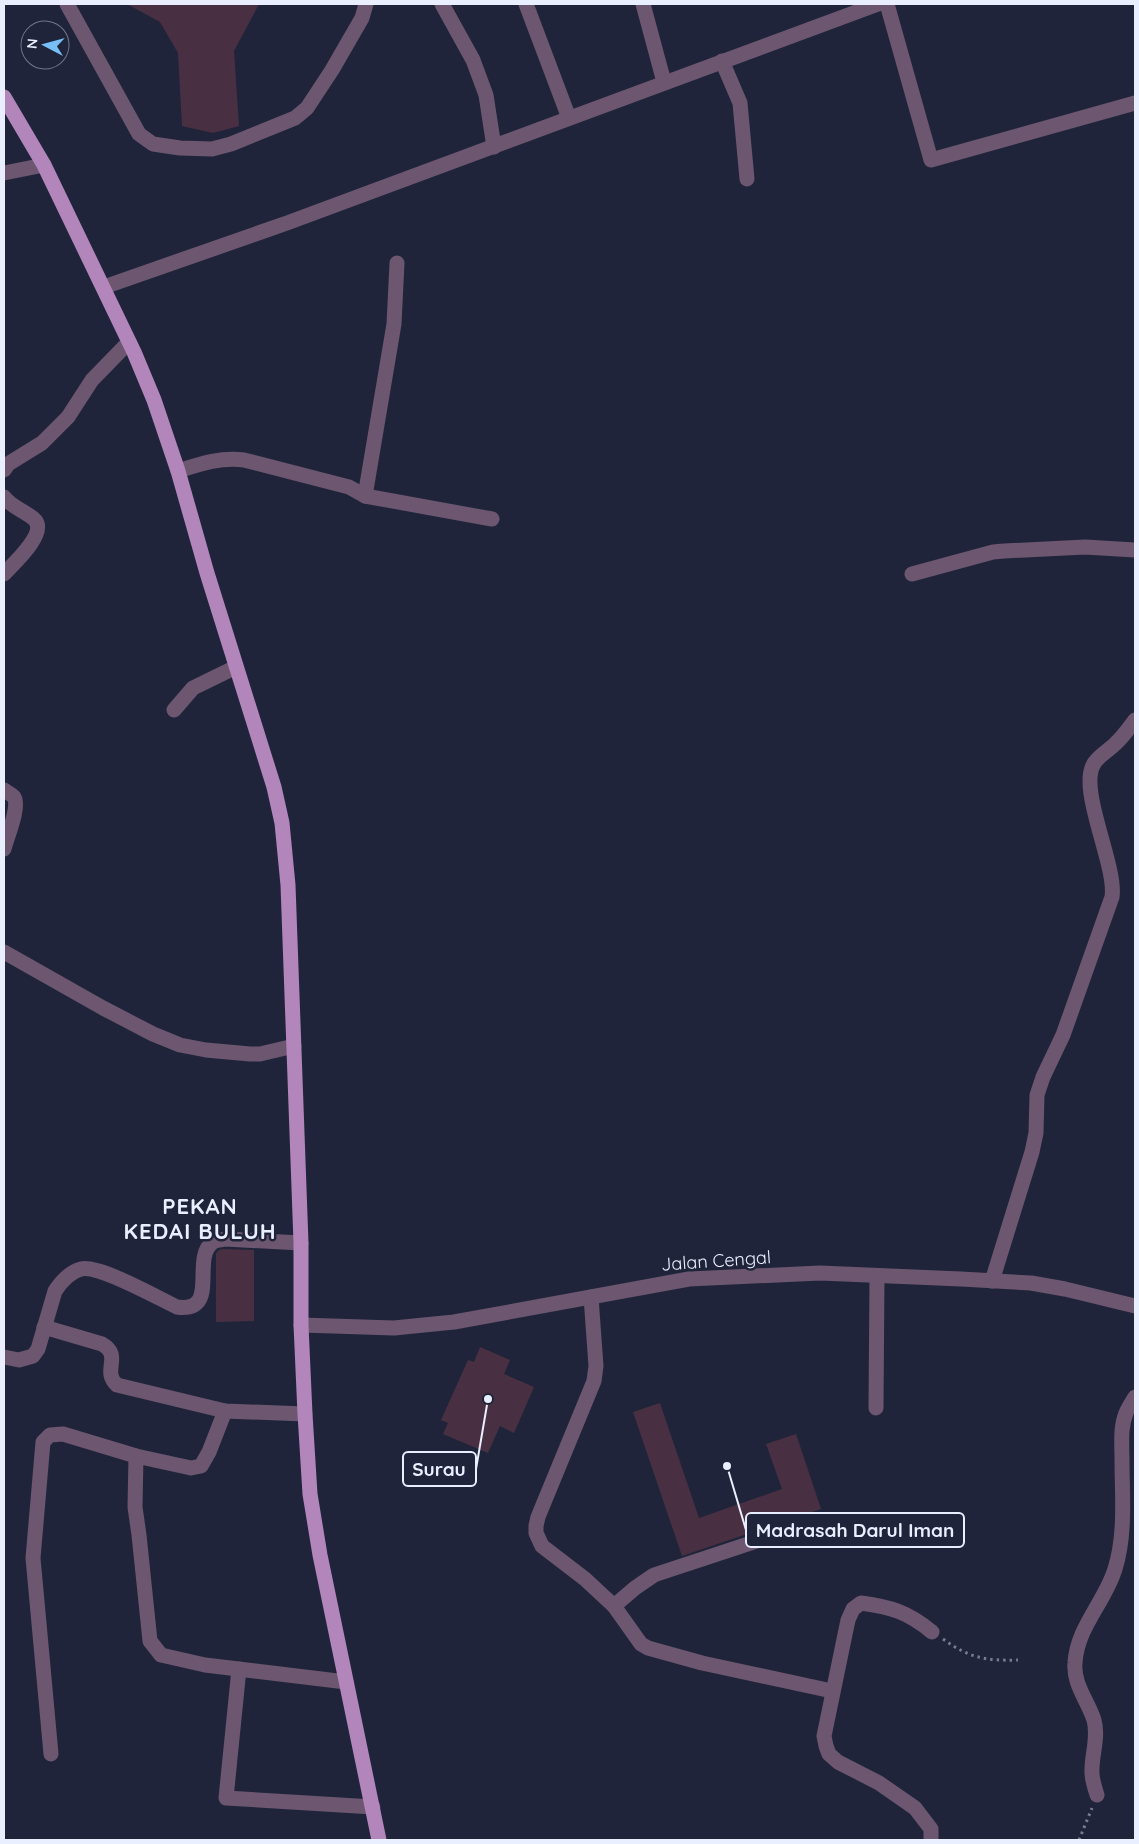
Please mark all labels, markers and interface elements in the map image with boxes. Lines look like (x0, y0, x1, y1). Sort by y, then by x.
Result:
north arrow (20, 20, 70, 70)
text: N (23, 38, 42, 50)
district label: PEKAN KEDAI BULUH (123, 1192, 277, 1245)
street label: Jalan Cengal (660, 1245, 772, 1276)
callout: Surau (403, 1452, 476, 1486)
text: Surau (412, 1457, 466, 1481)
callout: Madrasah Darul Iman (746, 1513, 964, 1547)
text: Madrasah Darul Iman (756, 1518, 954, 1542)

